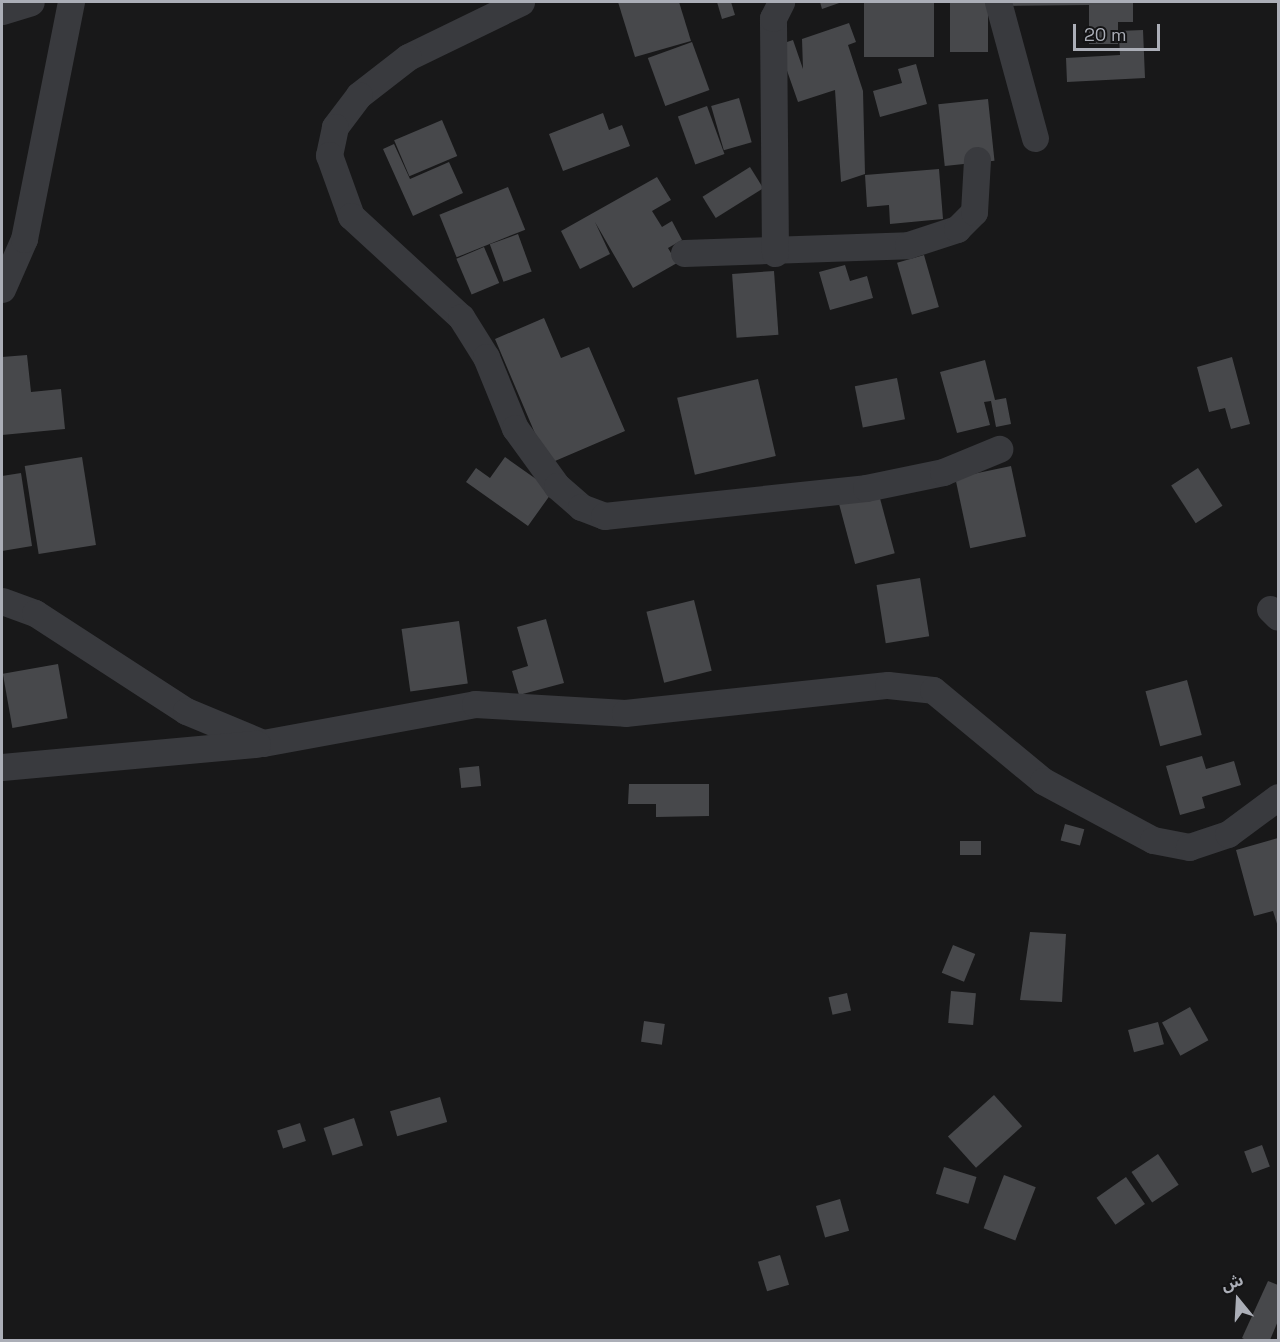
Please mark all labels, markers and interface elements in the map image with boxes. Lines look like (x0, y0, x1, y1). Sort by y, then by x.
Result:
scale bar (1076, 12, 1163, 50)
text: 20 m (1084, 23, 1127, 46)
text: ش (1219, 1269, 1246, 1296)
north arrow (1208, 1270, 1268, 1330)

